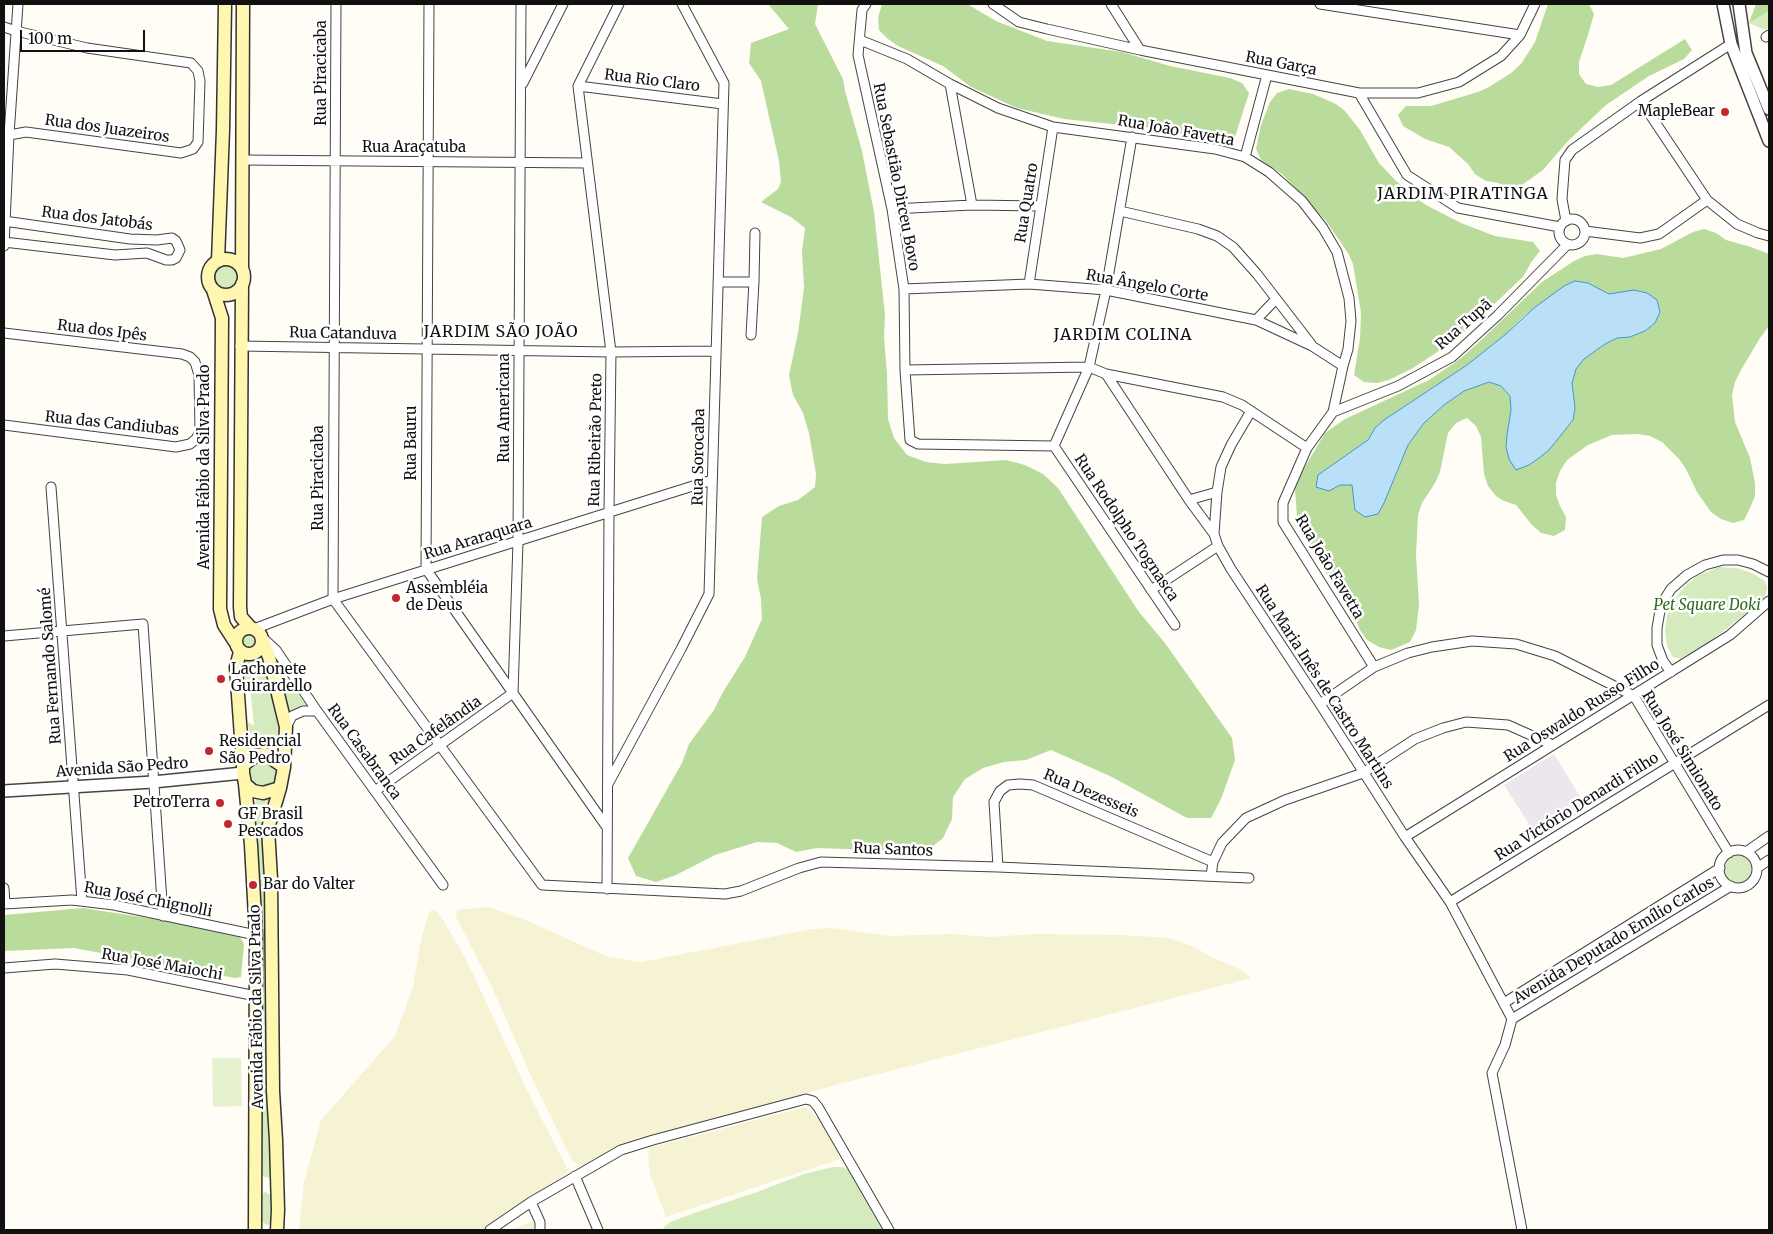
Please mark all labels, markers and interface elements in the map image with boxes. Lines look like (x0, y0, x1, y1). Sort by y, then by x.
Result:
scale bar (22, 20, 148, 52)
street label: Rua Piracicaba (313, 20, 331, 126)
text: 100 m (28, 29, 72, 48)
street label: Rua Garça (1244, 48, 1318, 80)
street label: Rua Rio Claro (603, 66, 701, 96)
street label: Rua Sebastião Dirceu Bovo (869, 82, 923, 272)
place label: MapleBear (1638, 103, 1715, 121)
marker: MapleBear (1719, 106, 1731, 118)
street label: Rua dos Juazeiros (43, 111, 171, 147)
street label: Rua João Favetta (1116, 112, 1236, 150)
street label: Rua Araçatuba (362, 139, 466, 157)
street label: Rua Quatro (1012, 162, 1042, 244)
district label: JARDIM PIRATINGA (1375, 184, 1551, 204)
street label: Rua dos Jatobás (40, 203, 154, 235)
street label: Rua Ângelo Corte (1085, 266, 1209, 306)
street label: Rua Tupã (1432, 296, 1496, 354)
street label: Rua dos Ipês (56, 317, 148, 345)
district label: JARDIM SÃO JOÃO (422, 322, 580, 342)
street label: Rua Catanduva (289, 324, 397, 344)
district label: JARDIM COLINA (1052, 325, 1194, 345)
street label: Rua Americana (496, 353, 514, 463)
street label: Avenida Fábio da Silva Prado (196, 365, 214, 569)
street label: Rua Ribeirão Preto (586, 373, 606, 507)
street label: Rua Bauru (403, 405, 421, 481)
street label: Rua das Candiubas (44, 408, 180, 440)
street label: Rua Sorocaba (689, 408, 709, 506)
street label: Rua Piracicaba (310, 425, 328, 531)
street label: Rua Rodolpho Tognasca (1070, 451, 1182, 605)
street label: Rua João Favetta (1291, 512, 1367, 622)
street label: Rua Araraquara (422, 514, 534, 564)
place label: Assembléia de Deus (406, 580, 488, 615)
street label: Rua Maria Inês de Castro Martins (1251, 582, 1397, 792)
street label: Rua Fernando Salomé (37, 587, 65, 745)
marker: Assembléia de Deus (390, 592, 402, 604)
park label: Pet Square Doki (1653, 597, 1761, 615)
street label: Rua Oswaldo Russo Filho (1501, 656, 1663, 766)
place label: Lachonete Guirardello (231, 661, 312, 696)
marker: Lachonete Guirardello (215, 673, 227, 685)
street label: Rua José Simionato (1638, 688, 1726, 814)
street label: Rua Cafelândia (387, 693, 485, 769)
street label: Rua Casabranca (323, 701, 405, 803)
place label: Residencial São Pedro (219, 733, 301, 768)
marker: Residencial São Pedro (203, 745, 215, 757)
street label: Rua Victório Denardi Filho (1492, 749, 1662, 865)
street label: Avenida São Pedro (55, 754, 189, 782)
street label: Rua Dezesseis (1041, 766, 1141, 822)
place label: PetroTerra (133, 794, 210, 812)
marker: PetroTerra (214, 797, 226, 809)
place label: GF Brasil Pescados (238, 806, 304, 841)
marker: GF Brasil Pescados (222, 818, 234, 830)
street label: Rua Santos (853, 840, 933, 860)
street label: Avenida Deputado Emílio Carlos (1510, 874, 1718, 1008)
place label: Bar do Valter (263, 876, 355, 894)
street label: Rua José Chignolli (82, 879, 214, 921)
marker: Bar do Valter (247, 879, 259, 891)
street label: Avenida Fábio da Silva Prado (246, 904, 268, 1110)
street label: Rua José Maiochi (100, 945, 224, 985)

